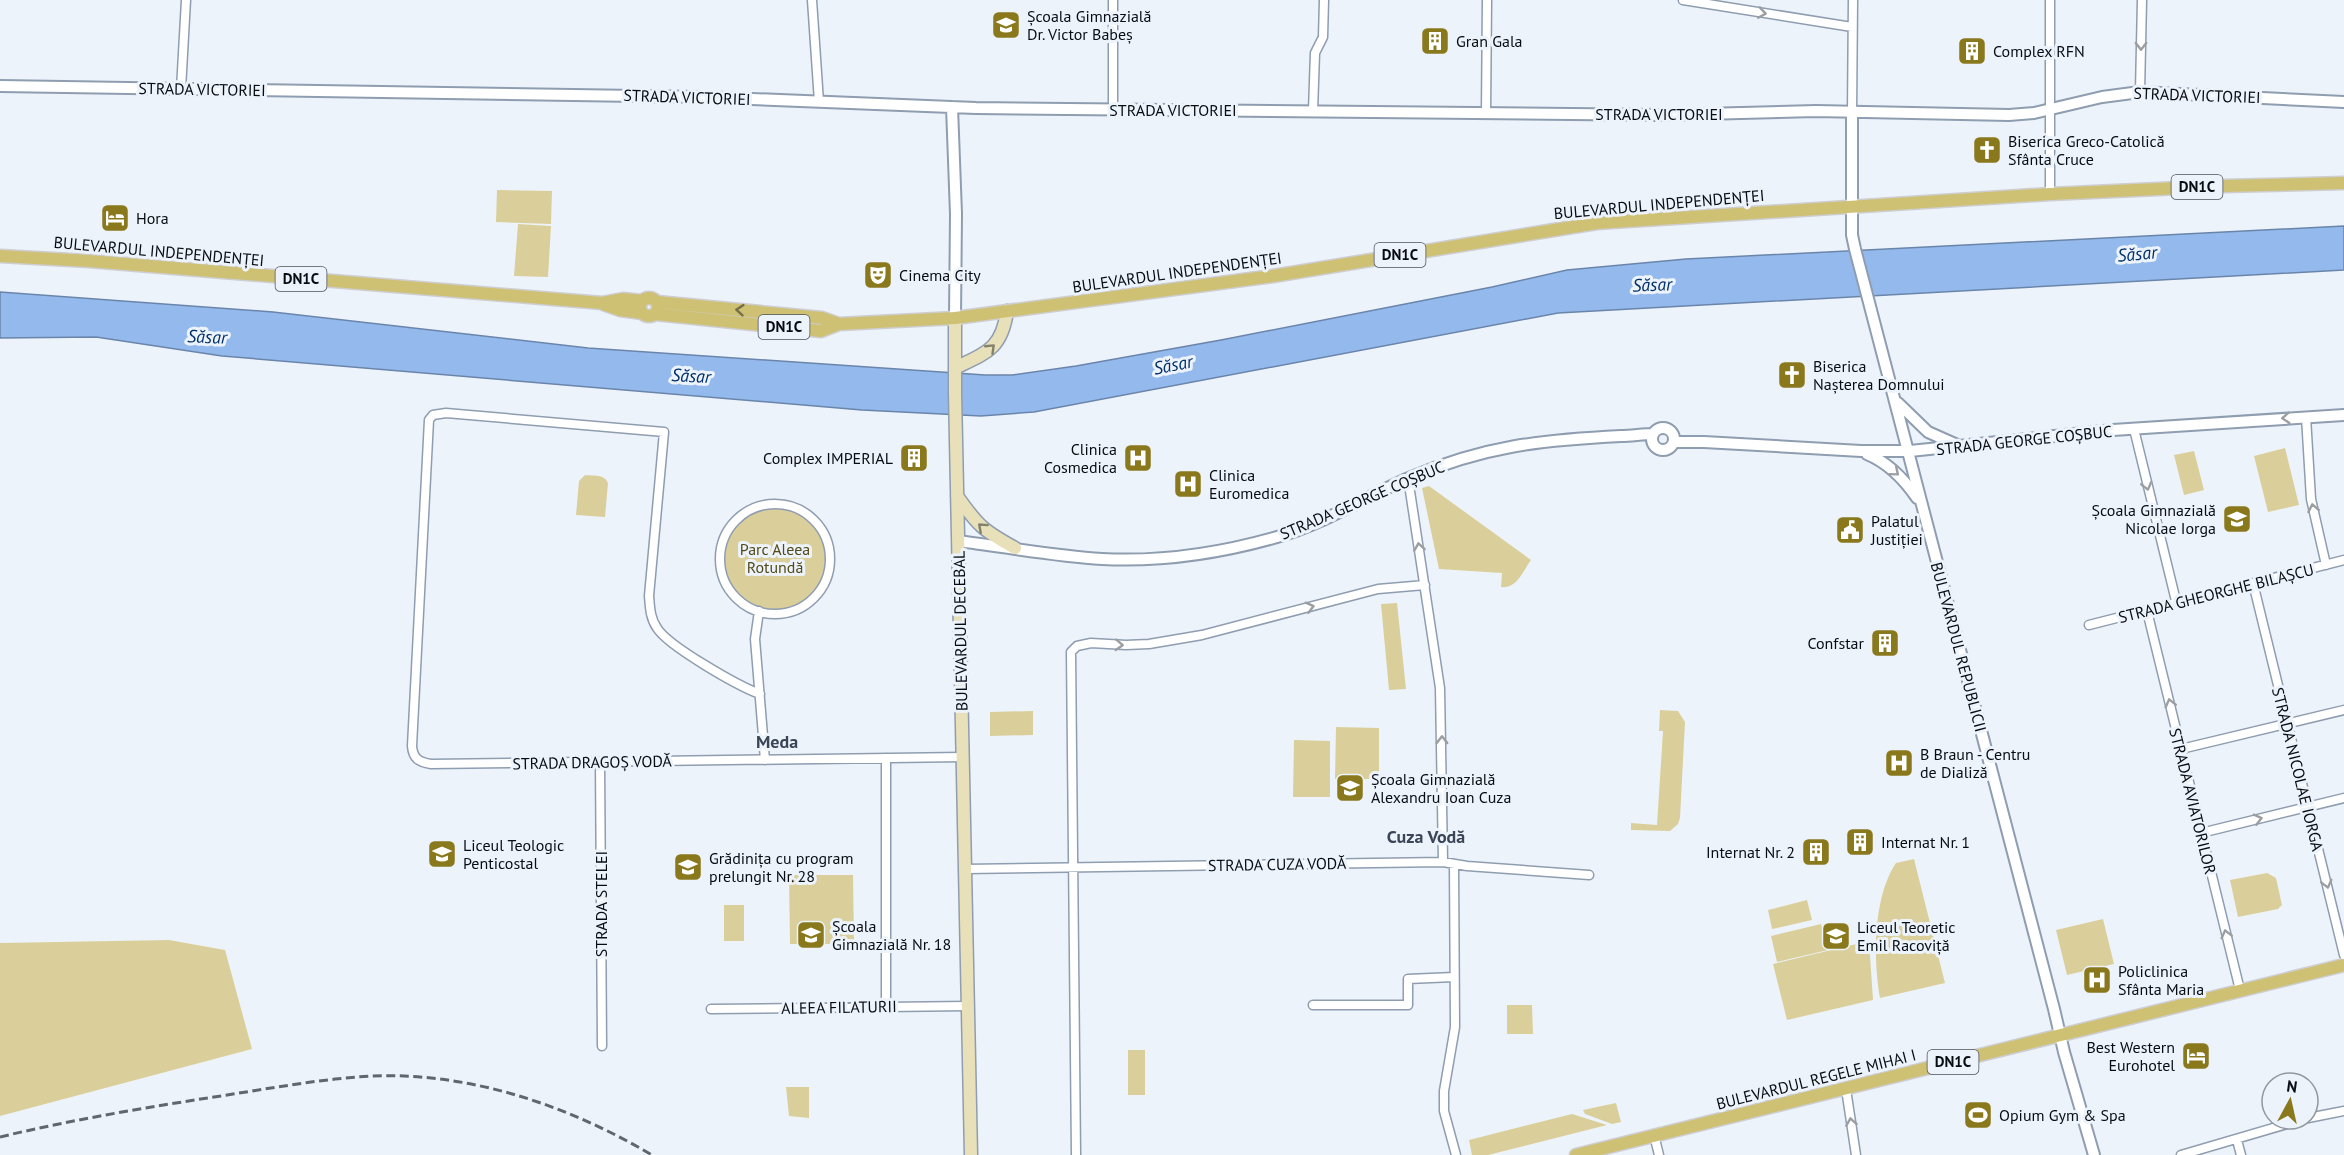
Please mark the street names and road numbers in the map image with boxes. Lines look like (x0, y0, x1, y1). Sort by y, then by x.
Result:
street label: STRADA VICTORIEI (138, 78, 266, 100)
street label: STRADA VICTORIEI (2133, 83, 2261, 107)
street label: STRADA VICTORIEI (623, 85, 751, 109)
street label: STRADA VICTORIEI (1109, 100, 1237, 120)
street label: STRADA VICTORIEI (1595, 104, 1723, 124)
road number: DN1C (2172, 175, 2222, 199)
street label: BULEVARDUL INDEPENDENȚEI (1553, 185, 1765, 223)
street label: BULEVARDUL INDEPENDENȚEI (53, 232, 265, 270)
road number: DN1C (1374, 243, 1426, 267)
street label: BULEVARDUL INDEPENDENȚEI (1071, 247, 1283, 297)
road number: DN1C (276, 267, 326, 291)
road number: DN1C (758, 315, 810, 339)
street label: STRADA GEORGE COȘBUC (1935, 421, 2113, 459)
street label: STRADA GEORGE COȘBUC (1277, 456, 1447, 544)
street label: BULEVARDUL DECEBAL (949, 551, 971, 711)
street label: STRADA GHEORGHE BILAȘCU (2116, 559, 2316, 627)
street label: BULEVARDUL REPUBLICII (1927, 560, 1991, 734)
street label: STRADA NICOLAE IORGA (2268, 685, 2328, 854)
street label: STRADA AVIATORILOR (2165, 726, 2221, 876)
street label: STRADA DRAGOȘ VODĂ (512, 751, 673, 773)
street label: STRADA STELEI (591, 851, 611, 957)
street label: STRADA CUZA VODĂ (1208, 853, 1347, 875)
street label: ALEEA FILATURII (781, 996, 897, 1018)
street label: BULEVARDUL REGELE MIHAI I (1714, 1044, 1918, 1114)
road number: DN1C (1928, 1050, 1978, 1074)

